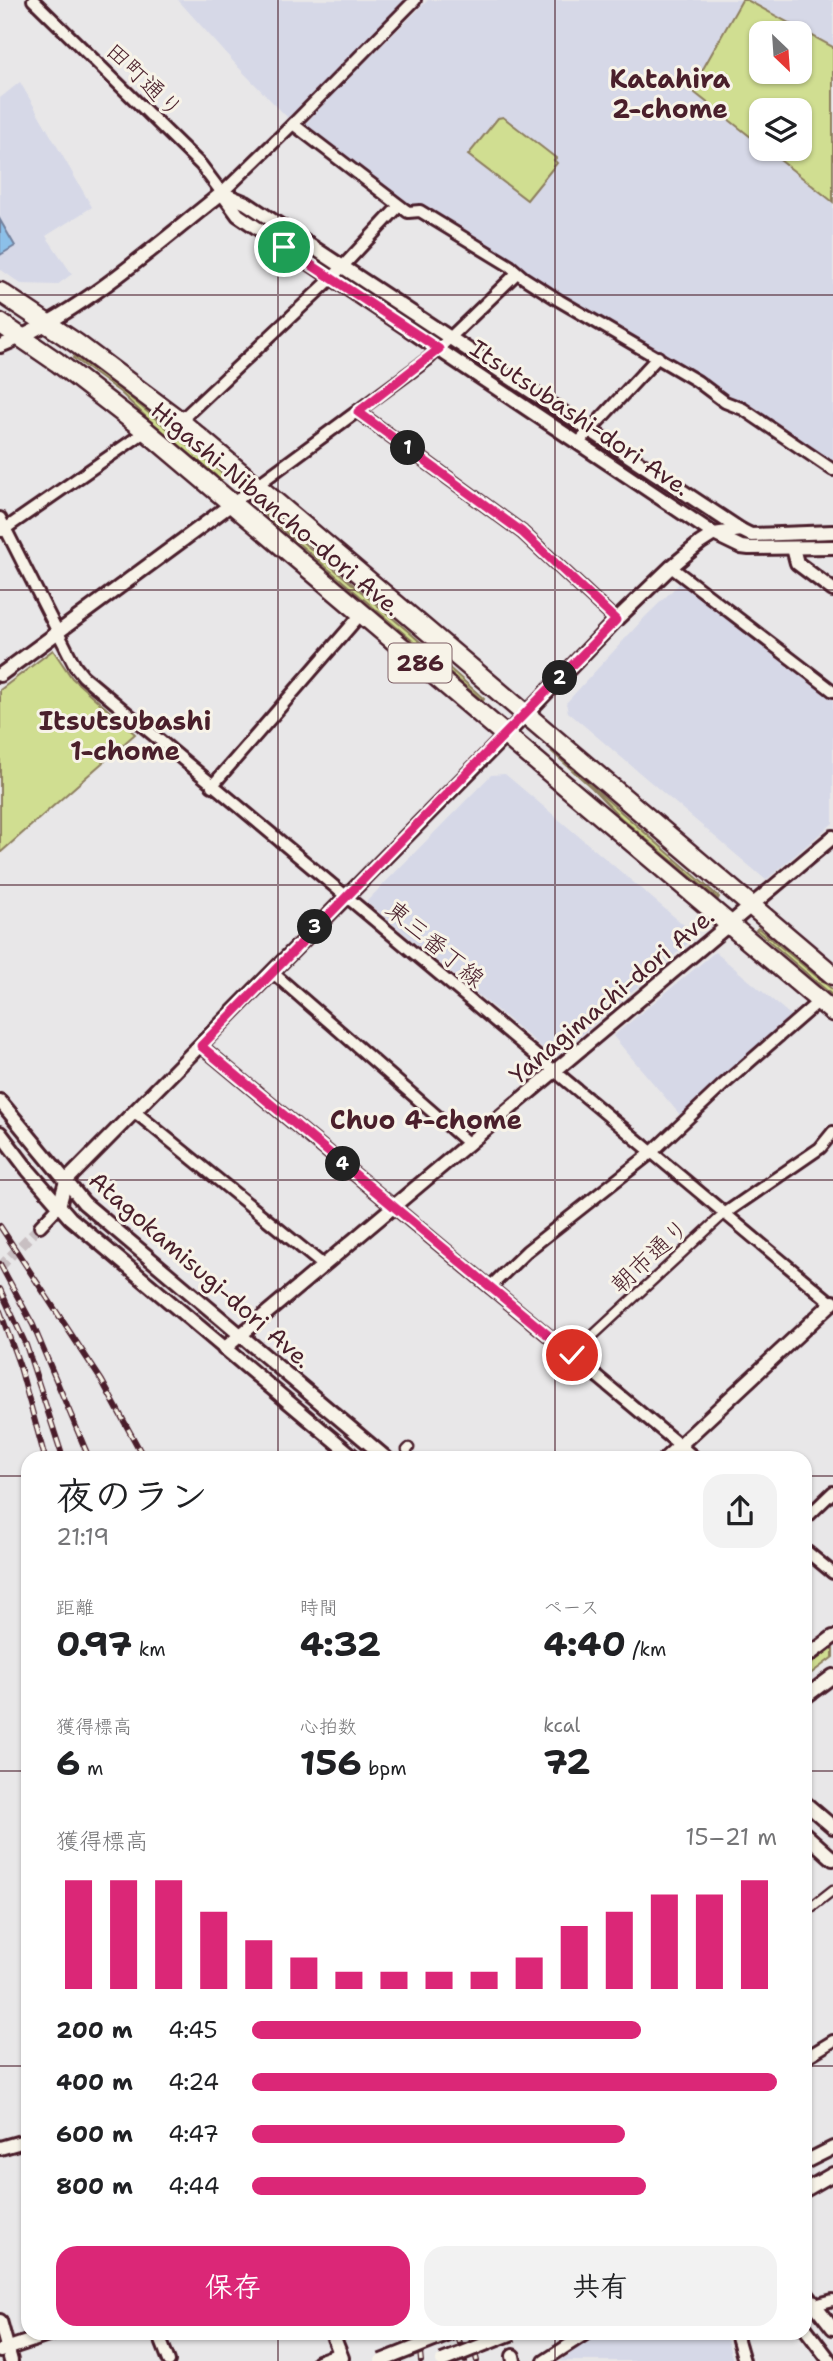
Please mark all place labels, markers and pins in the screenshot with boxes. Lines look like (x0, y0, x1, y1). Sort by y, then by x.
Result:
pin (254, 217, 314, 277)
pin: 1 (390, 430, 426, 466)
pin: 2 (542, 660, 578, 696)
pin: 3 (298, 909, 332, 944)
pin: 4 (326, 1146, 360, 1182)
pin (542, 1325, 602, 1385)

